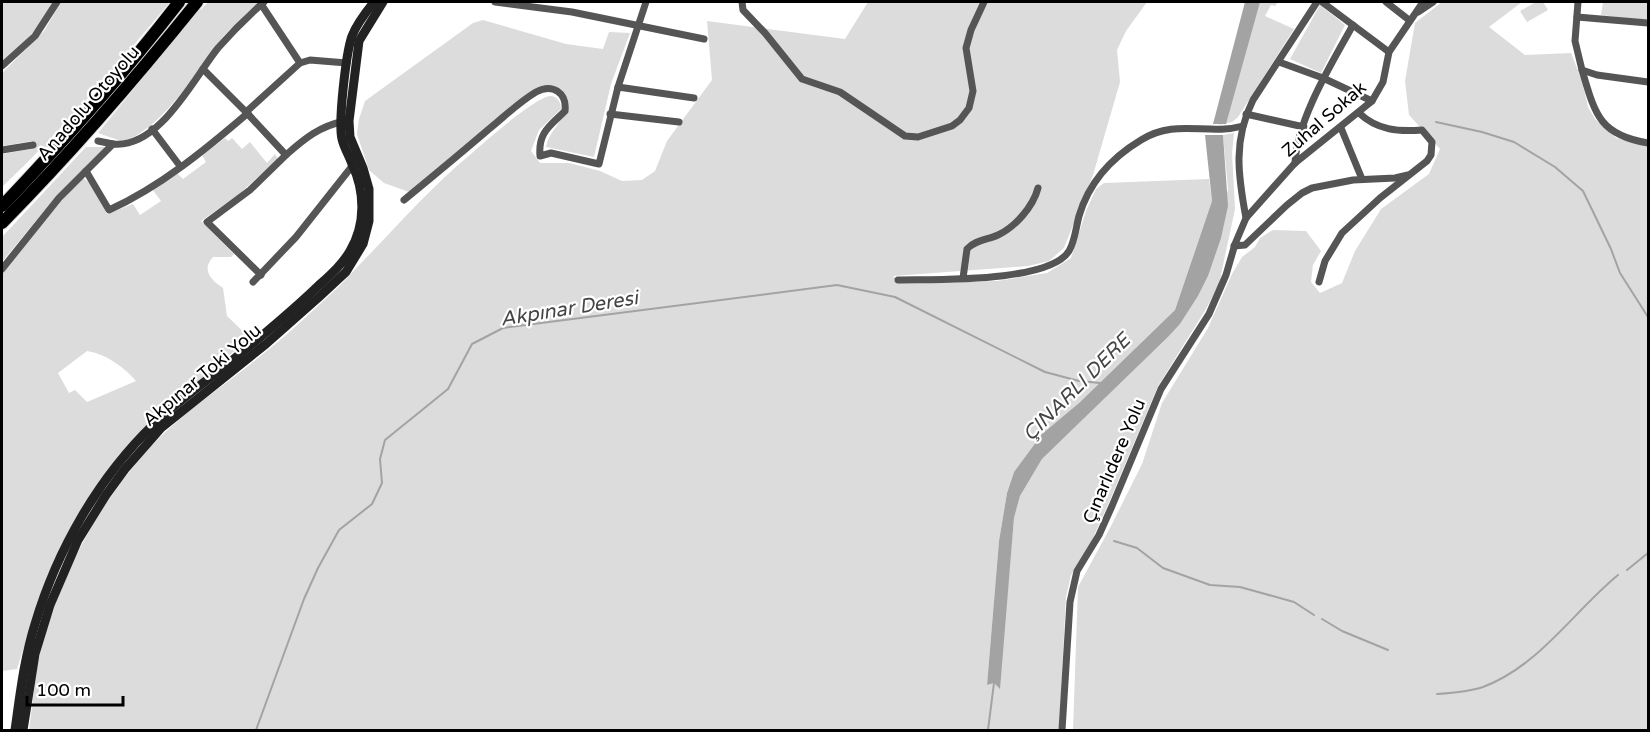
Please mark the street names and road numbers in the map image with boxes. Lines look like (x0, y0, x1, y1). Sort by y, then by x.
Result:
street label: Anadolu Otoyolu (32, 41, 144, 165)
street label: Zuhal Sokak (1277, 76, 1371, 162)
street label: Akpınar Toki Yolu (138, 319, 266, 431)
street label: Çınarlıdere Yolu (1078, 395, 1150, 527)

